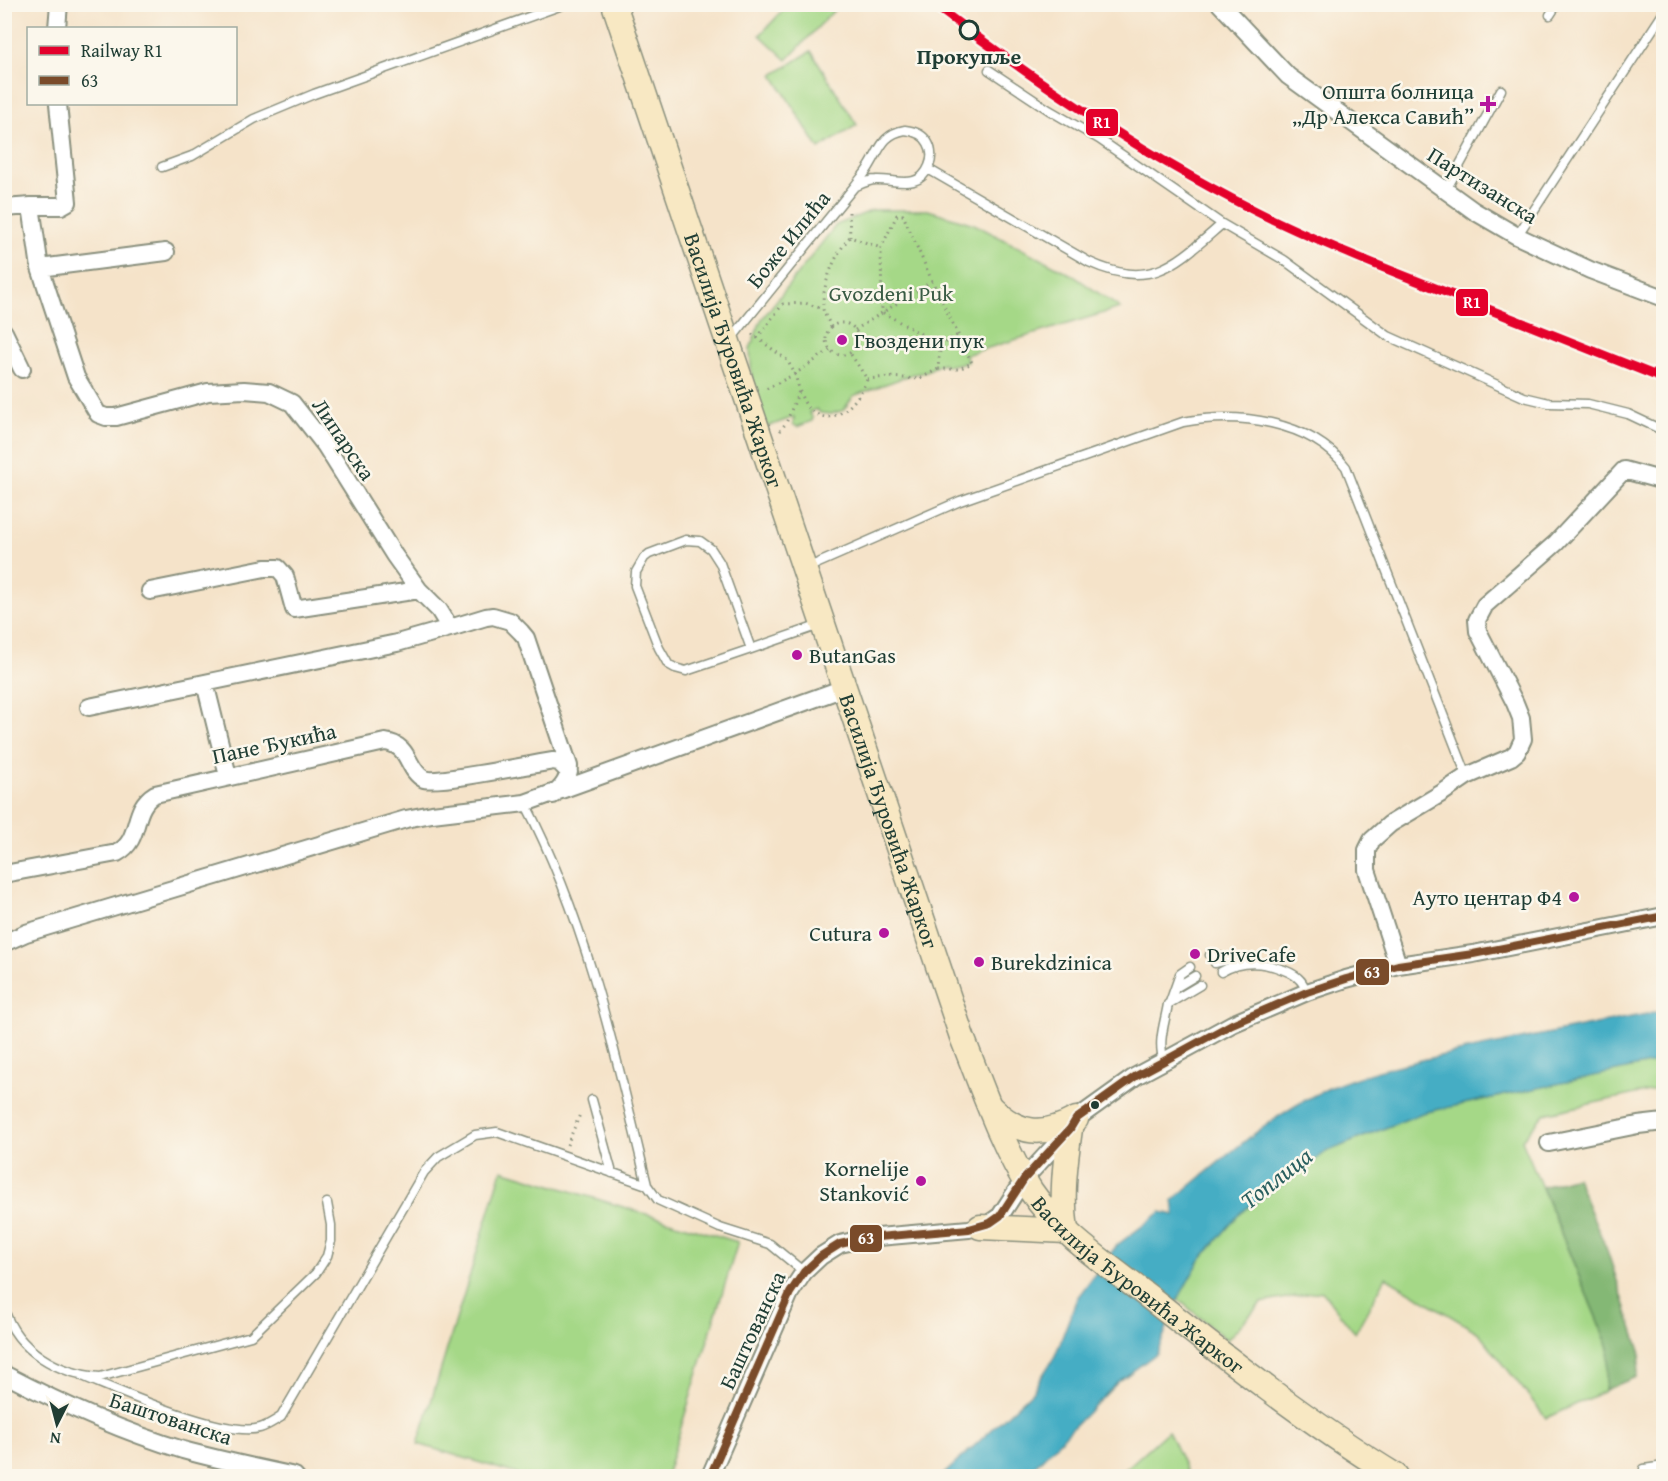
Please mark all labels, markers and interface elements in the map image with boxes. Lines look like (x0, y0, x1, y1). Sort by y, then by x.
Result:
marker: Прокупље (959, 20, 979, 40)
legend (27, 27, 237, 105)
text: Railway R1 (81, 37, 163, 64)
place label: Прокупље (917, 40, 1021, 72)
text: 63 (81, 67, 98, 94)
place label: Општа болница „Др Алекса Савић” (1292, 75, 1475, 132)
marker: Општа болница „Др Алекса Савић” (1479, 95, 1497, 113)
line badge: R1 (1085, 108, 1119, 137)
text: R1 (1093, 110, 1111, 134)
street label: Партизанска (1422, 138, 1545, 232)
street label: Боже Илића (738, 183, 838, 295)
street label: Василија Ђуровића Жарког (676, 229, 792, 493)
park label: Gvozdeni Puk (829, 277, 954, 309)
line badge: R1 (1455, 288, 1489, 317)
text: R1 (1463, 290, 1481, 314)
place label: Гвоздени пук (854, 324, 985, 356)
marker: Гвоздени пук (835, 333, 849, 347)
street label: Липарска (305, 391, 384, 487)
place label: ButanGas (809, 639, 896, 671)
marker: ButanGas (790, 648, 804, 662)
street label: Василија Ђуровића Жарког (831, 689, 947, 953)
street label: Пане Ђукића (209, 714, 340, 772)
place label: Ауто центар Ф4 (1412, 881, 1562, 913)
marker: Ауто центар Ф4 (1567, 890, 1581, 904)
place label: Cutura (809, 917, 873, 949)
marker: Cutura (877, 926, 891, 940)
place label: DriveCafe (1207, 938, 1296, 970)
place label: Burekdzinica (991, 946, 1112, 978)
marker: DriveCafe (1188, 947, 1202, 961)
marker: Burekdzinica (972, 955, 986, 969)
line badge: 63 (1355, 958, 1390, 986)
text: 63 (1364, 960, 1380, 984)
unlabelled marker (1089, 1099, 1101, 1111)
water label: Топлица (1233, 1139, 1319, 1217)
place label: Kornelije Stanković (819, 1152, 909, 1209)
marker: Kornelije Stanković (914, 1174, 928, 1188)
street label: Василија Ђуровића Жарког (1024, 1189, 1252, 1382)
line badge: 63 (849, 1224, 883, 1253)
text: 63 (858, 1226, 874, 1250)
street label: Баштованска (711, 1265, 794, 1394)
street label: Баштованска (106, 1383, 237, 1453)
north arrow (27, 1394, 87, 1454)
text: N (49, 1426, 62, 1451)

